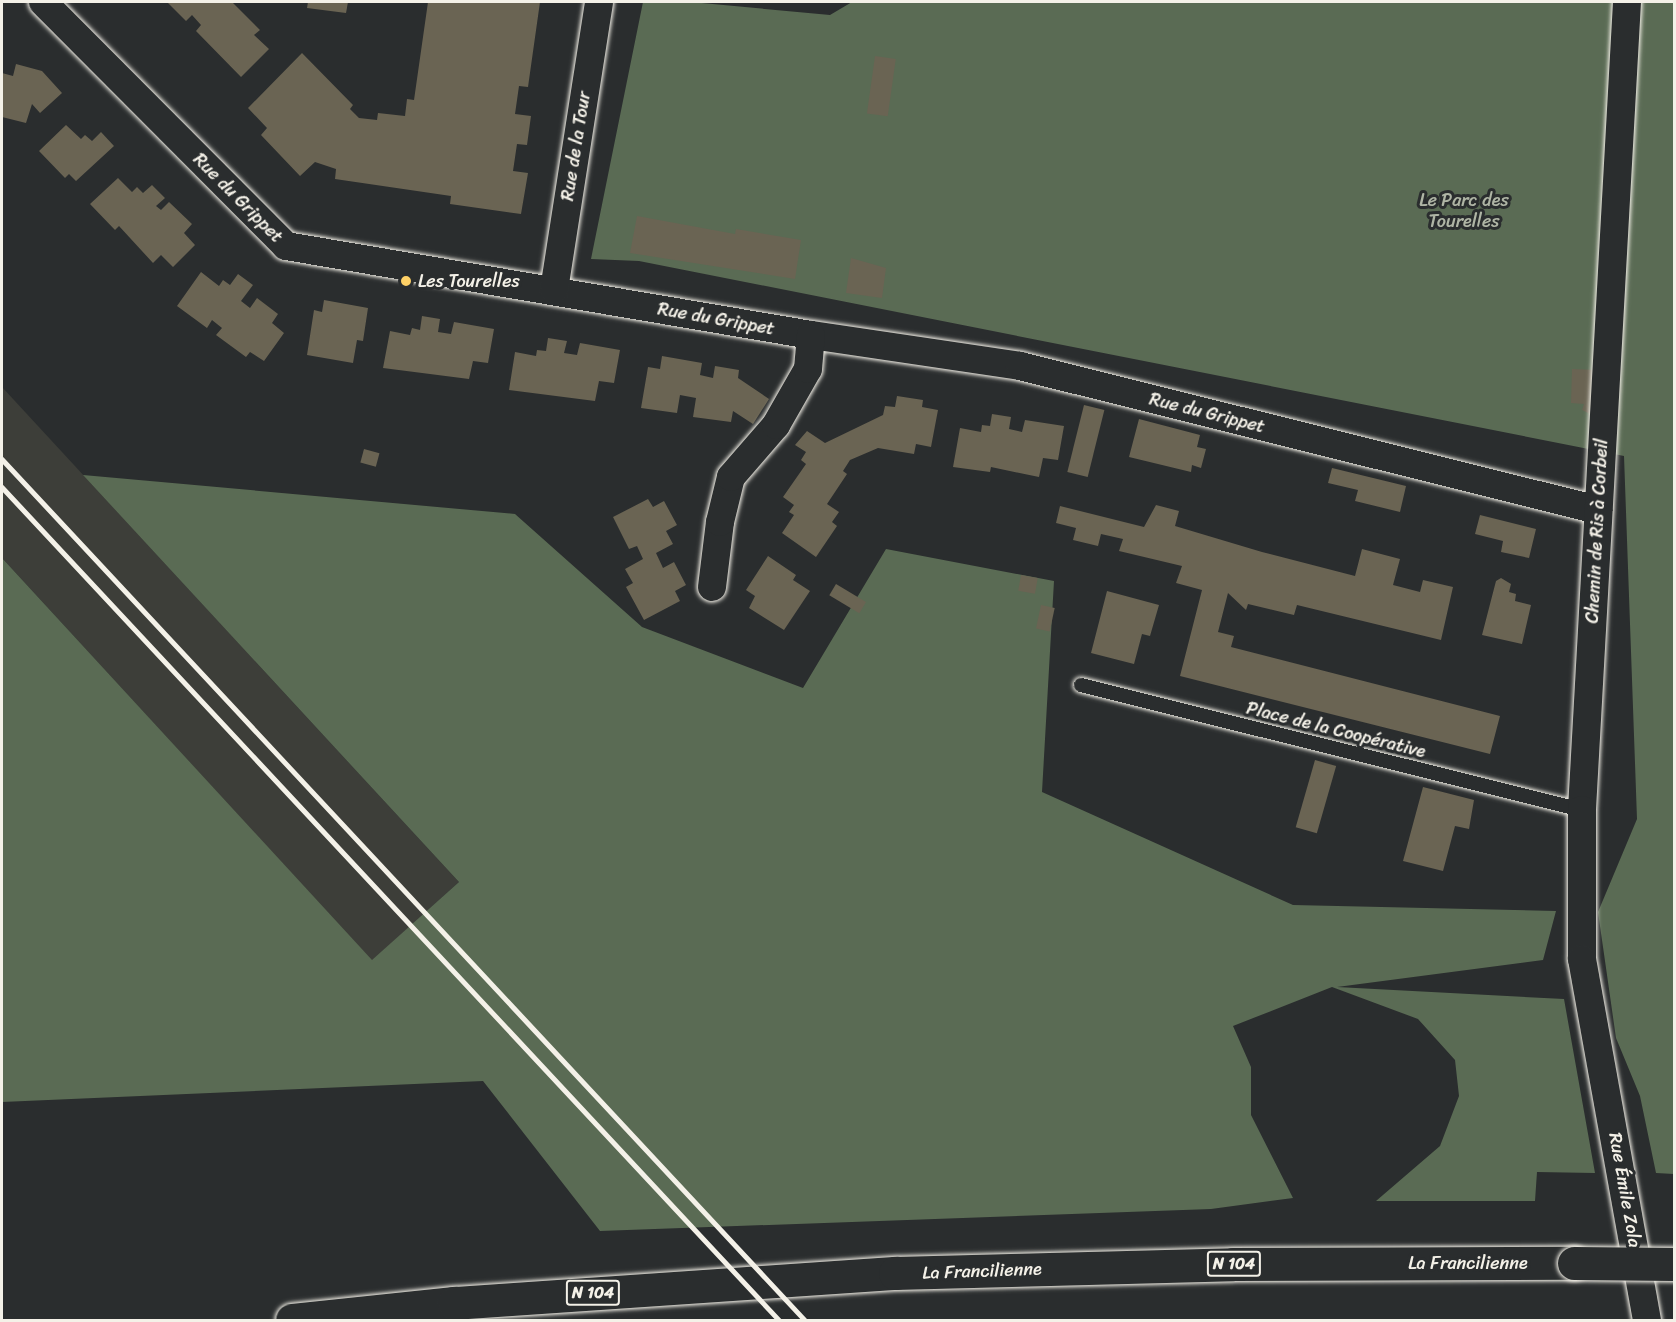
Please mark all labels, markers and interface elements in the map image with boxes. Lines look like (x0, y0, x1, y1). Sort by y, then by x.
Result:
street label: Rue de la Tour (557, 89, 595, 203)
street label: Rue du Grippet (189, 149, 287, 247)
park label: Le Parc des Tourelles (1419, 190, 1509, 232)
place label: Les Tourelles (418, 270, 520, 292)
marker: Les Tourelles (399, 274, 413, 288)
street label: Rue du Grippet (656, 298, 776, 340)
street label: Rue du Grippet (1147, 388, 1267, 438)
street label: Chemin de Ris à Corbeil (1581, 438, 1613, 624)
street label: Place de la Coopérative (1244, 697, 1428, 763)
street label: Rue Émile Zola (1604, 1131, 1646, 1249)
road number: N 104 (1206, 1251, 1262, 1277)
street label: La Francilienne (1408, 1252, 1528, 1274)
street label: La Francilienne (922, 1258, 1042, 1284)
road number: N 104 (564, 1280, 622, 1306)

